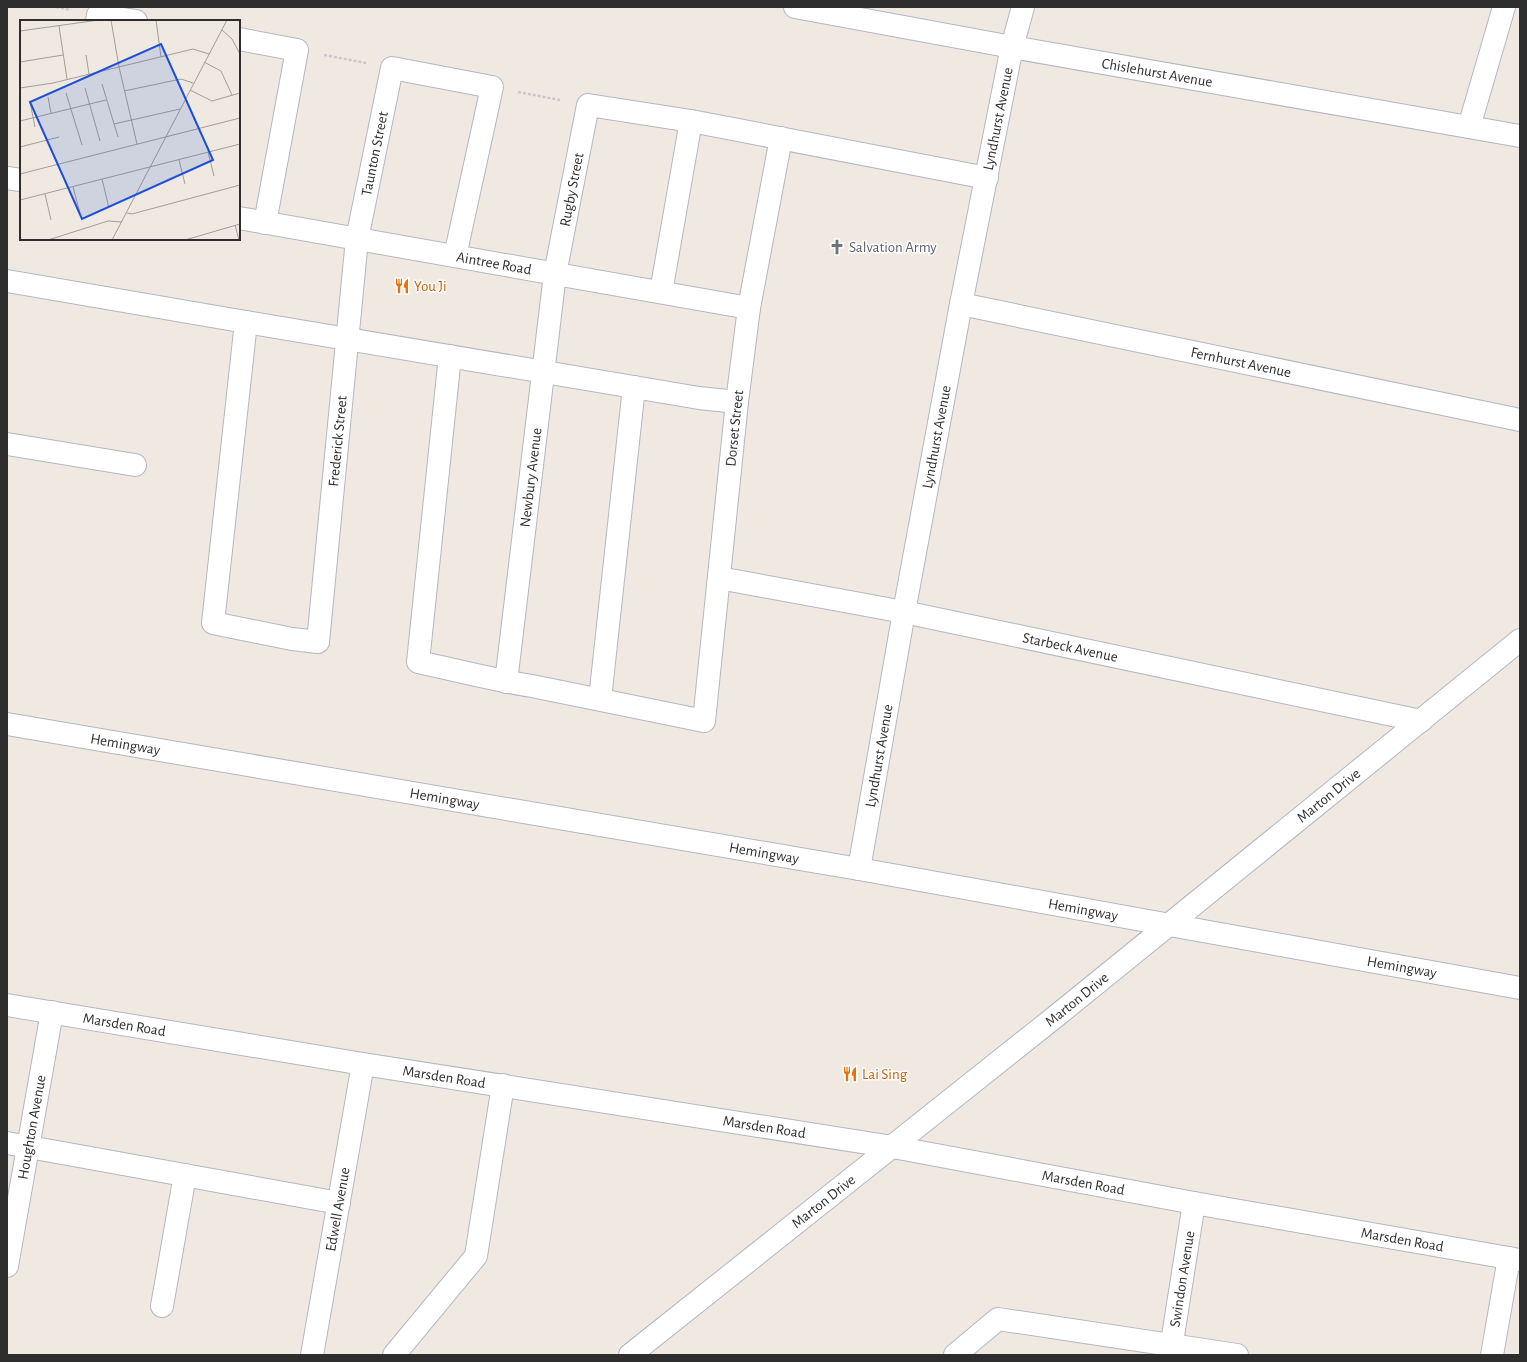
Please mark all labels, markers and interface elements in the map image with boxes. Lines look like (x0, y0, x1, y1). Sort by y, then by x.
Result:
inset map (20, 20, 240, 240)
street label: Chislehurst Avenue (1101, 55, 1214, 90)
street label: Lyndhurst Avenue (980, 66, 1015, 172)
street label: Taunton Street (358, 110, 390, 197)
street label: Rugby Street (557, 151, 586, 228)
church icon: Salvation Army (828, 238, 846, 256)
place label: Salvation Army (849, 240, 937, 255)
street label: Aintree Road (455, 249, 533, 277)
restaurant icon: You Ji (393, 277, 411, 295)
place label: You Ji (414, 279, 447, 294)
street label: Fernhurst Avenue (1189, 344, 1293, 380)
street label: Lyndhurst Avenue (920, 384, 953, 490)
street label: Dorset Street (723, 389, 746, 467)
street label: Frederick Street (326, 395, 349, 487)
street label: Newbury Avenue (517, 427, 544, 528)
street label: Starbeck Avenue (1021, 630, 1119, 664)
street label: Lyndhurst Avenue (862, 703, 895, 809)
street label: Hemingway (89, 731, 162, 758)
street label: Marton Drive (1294, 765, 1363, 825)
street label: Hemingway (409, 785, 481, 812)
street label: Hemingway (728, 840, 801, 866)
street label: Hemingway (1047, 896, 1120, 923)
street label: Hemingway (1366, 953, 1439, 981)
street label: Marton Drive (1042, 969, 1111, 1029)
street label: Marsden Road (82, 1010, 167, 1039)
street label: Marsden Road (402, 1063, 487, 1091)
restaurant icon: Lai Sing (841, 1065, 859, 1083)
place label: Lai Sing (862, 1067, 908, 1082)
street label: Houghton Avenue (15, 1074, 48, 1181)
street label: Marsden Road (722, 1113, 807, 1141)
street label: Edwell Avenue (323, 1166, 352, 1252)
street label: Marsden Road (1041, 1167, 1126, 1197)
street label: Marton Drive (789, 1171, 858, 1231)
street label: Marsden Road (1360, 1225, 1445, 1254)
street label: Swindon Avenue (1167, 1230, 1197, 1328)

